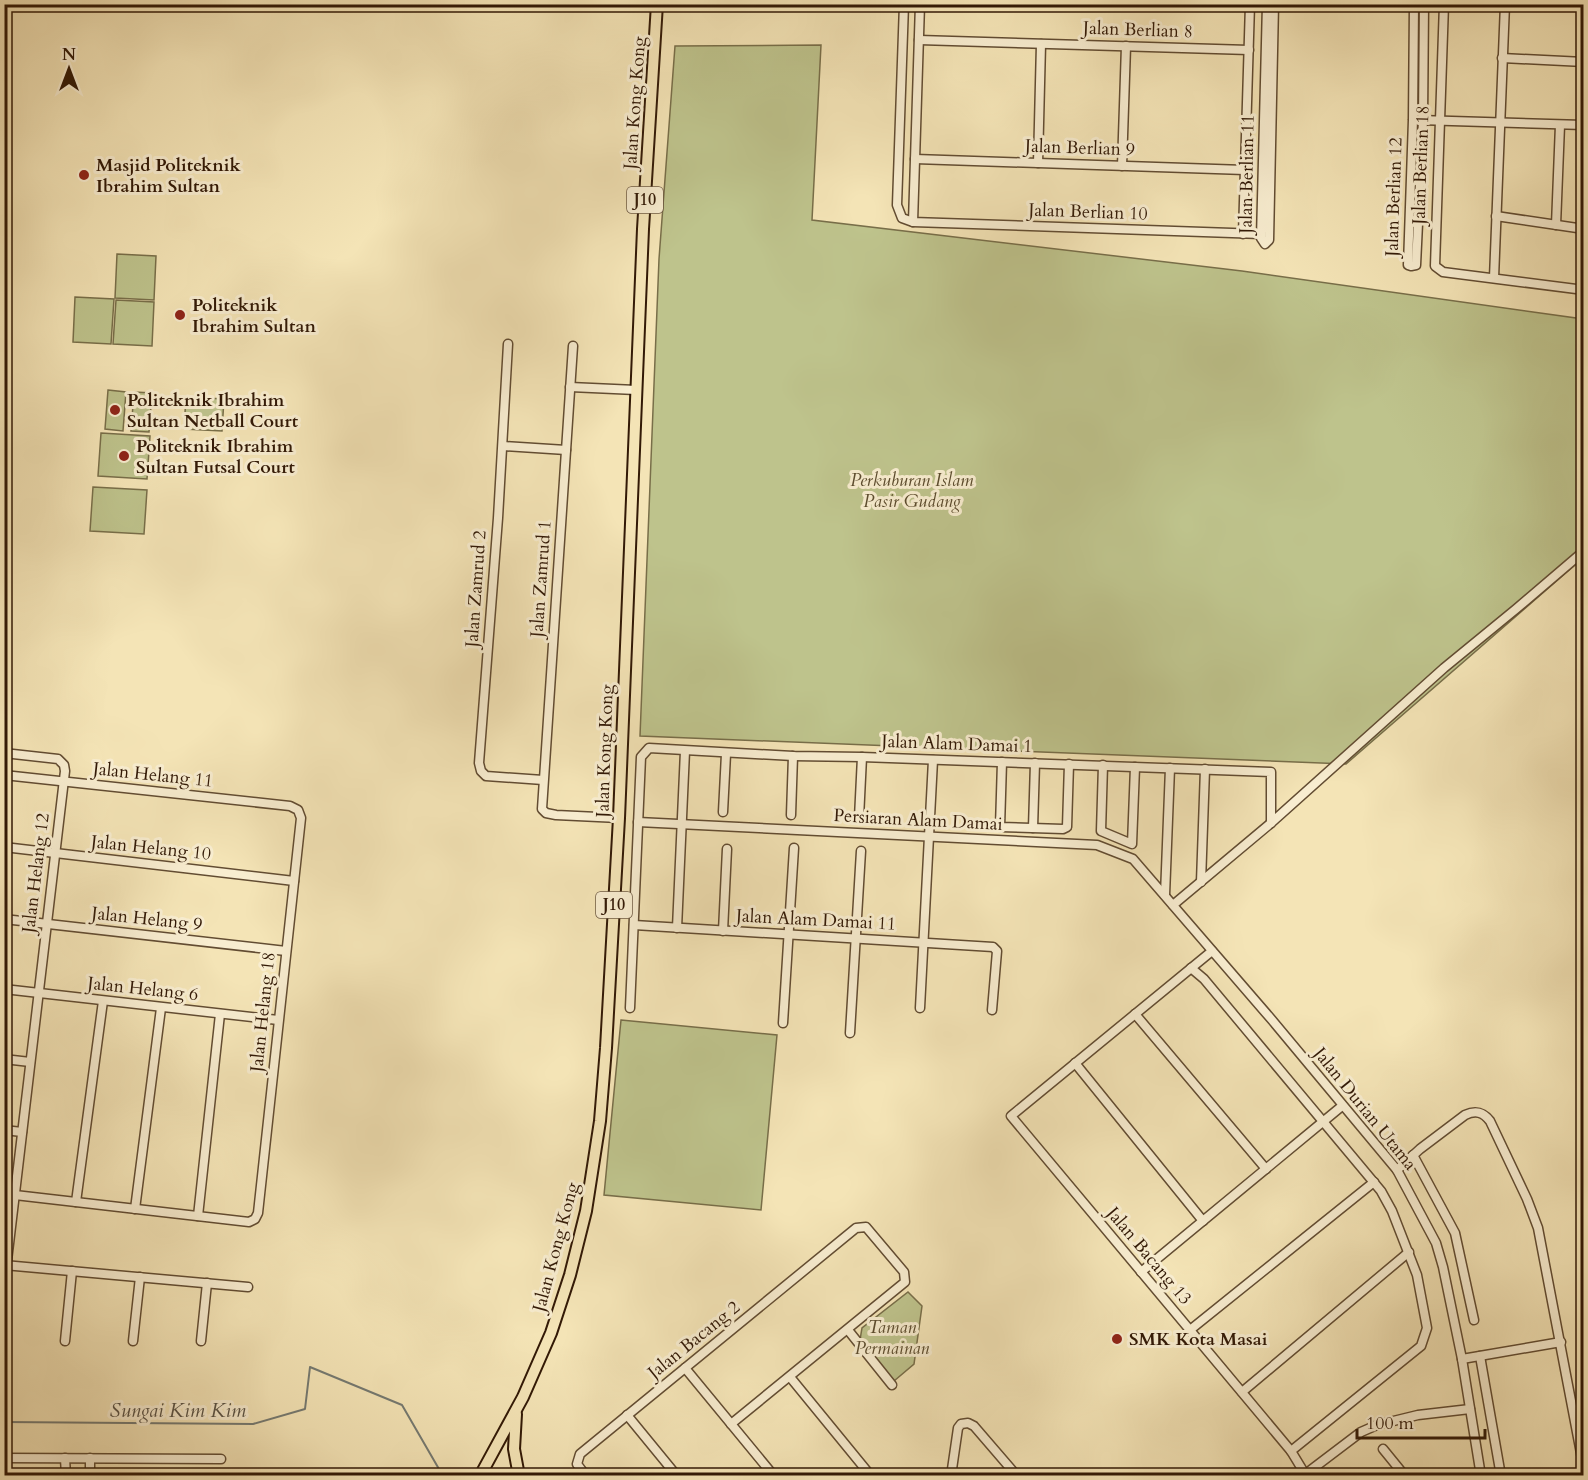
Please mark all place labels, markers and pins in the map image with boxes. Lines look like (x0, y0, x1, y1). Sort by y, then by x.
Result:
place label: Masjid Politeknik Ibrahim Sultan (96, 153, 242, 199)
marker: Masjid Politeknik Ibrahim Sultan (77, 168, 91, 182)
place label: Politeknik Ibrahim Sultan (192, 293, 316, 339)
marker: Politeknik Ibrahim Sultan (173, 308, 187, 322)
place label: Politeknik Ibrahim Sultan Netball Court (127, 388, 299, 434)
marker: Politeknik Ibrahim Sultan Netball Court (108, 403, 122, 417)
place label: Politeknik Ibrahim Sultan Futsal Court (136, 434, 296, 480)
marker: Politeknik Ibrahim Sultan Futsal Court (117, 449, 131, 463)
place label: SMK Kota Masai (1129, 1327, 1268, 1352)
marker: SMK Kota Masai (1110, 1332, 1124, 1346)

